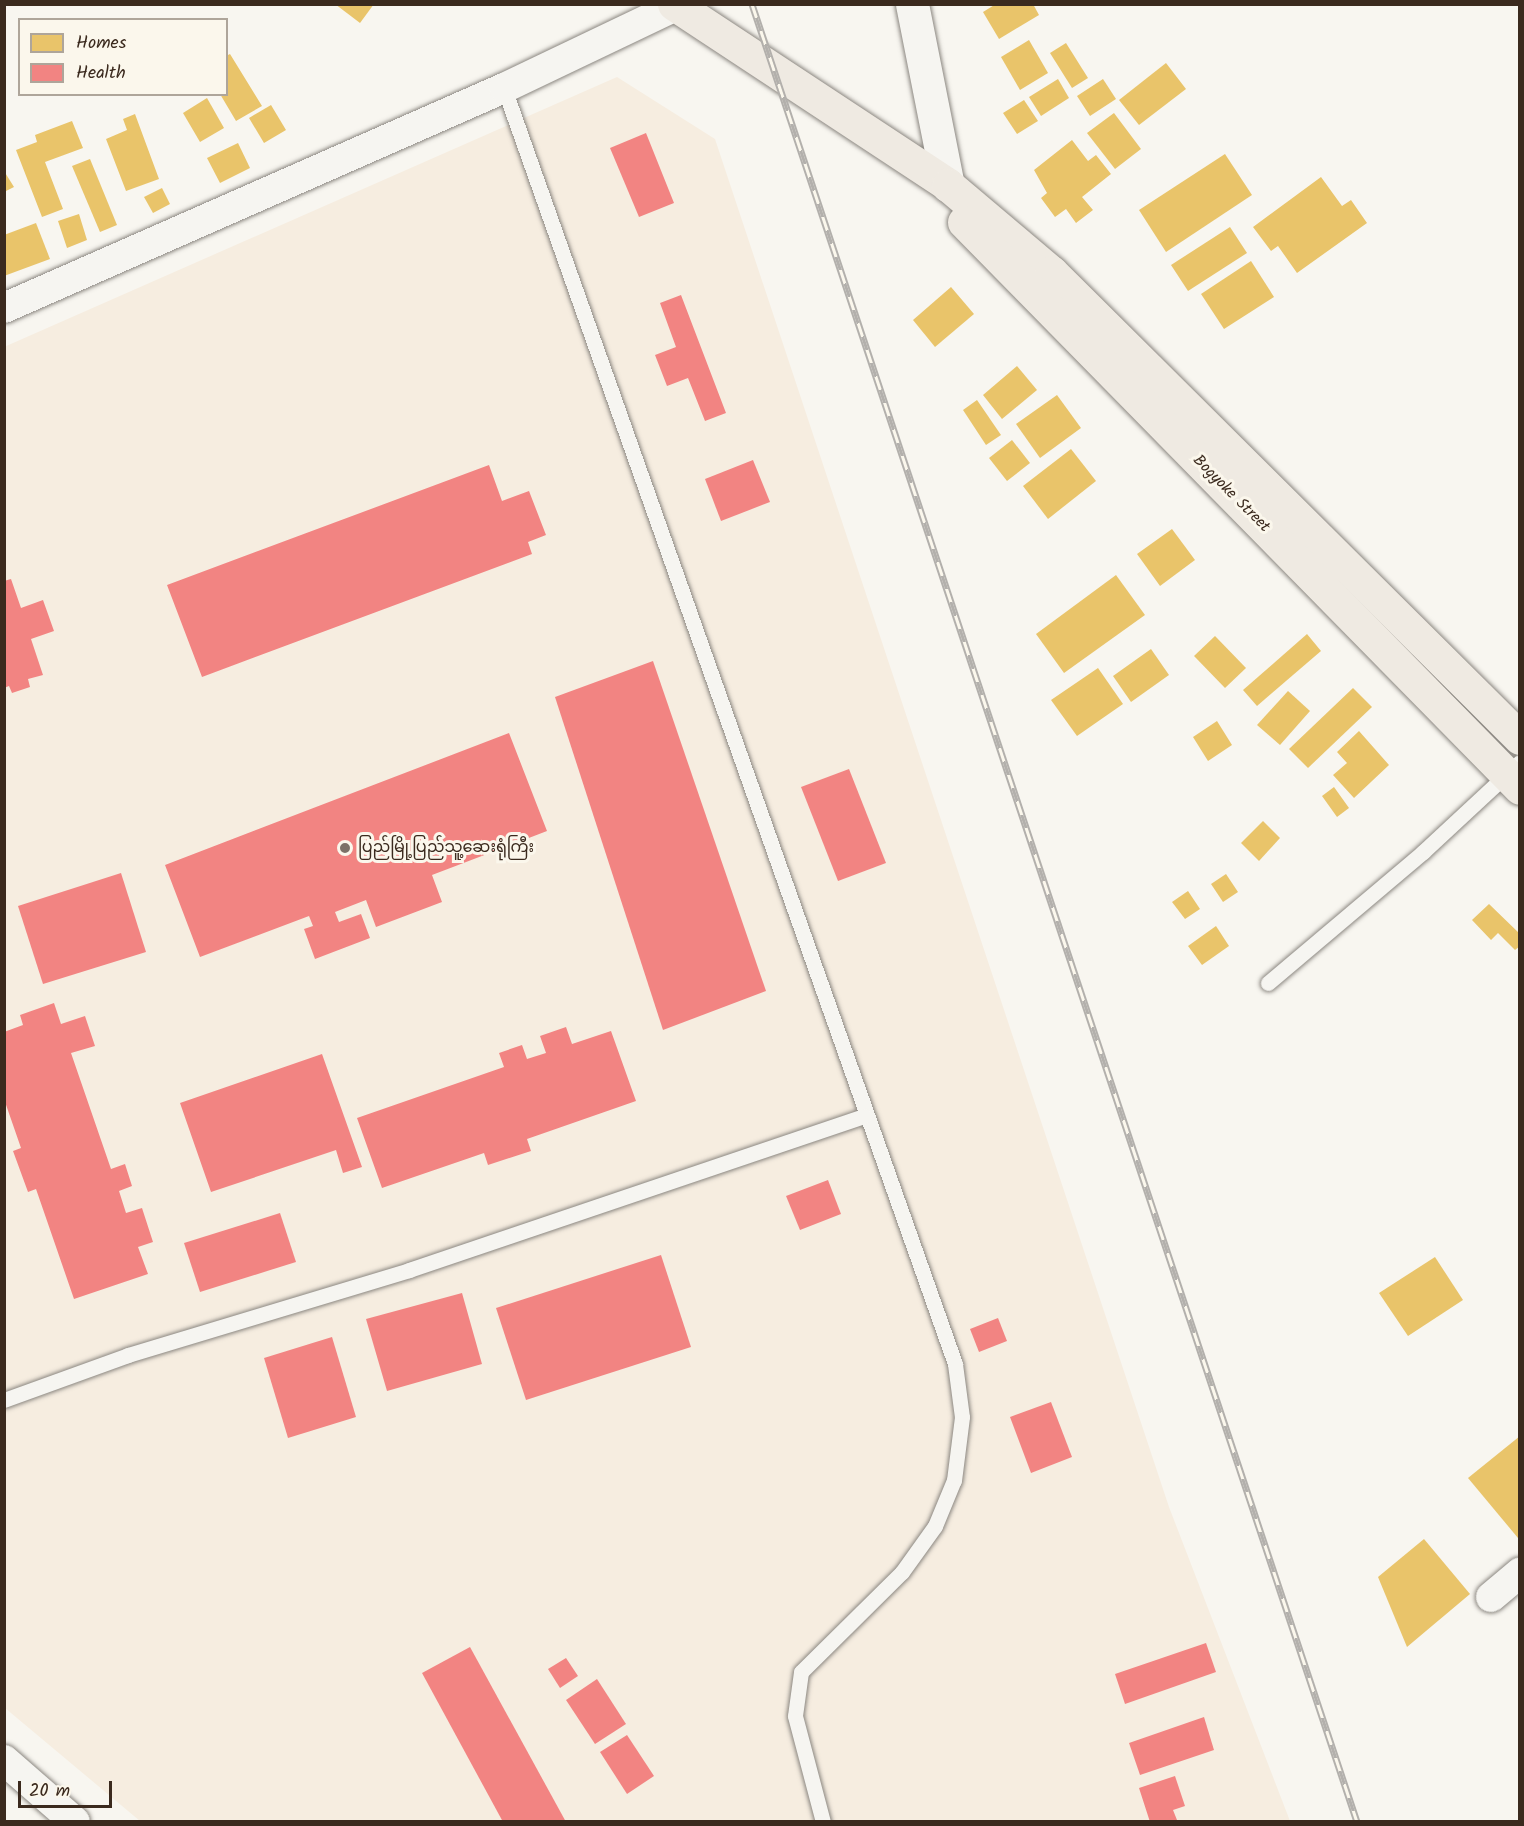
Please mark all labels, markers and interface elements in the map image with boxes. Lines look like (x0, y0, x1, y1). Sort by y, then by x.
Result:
legend (18, 18, 228, 96)
text: Homes (76, 29, 126, 58)
text: Health (76, 59, 126, 88)
street label: Bogyoke Street (1188, 451, 1274, 537)
place label: ပြည်မြို့ပြည်သူ့ဆေးရုံကြီး (358, 838, 534, 858)
marker: ပြည်မြို့ပြည်သူ့ဆေးရုံကြီး (336, 839, 354, 857)
scale bar (21, 1769, 116, 1807)
text: 20 m (29, 1777, 70, 1806)

